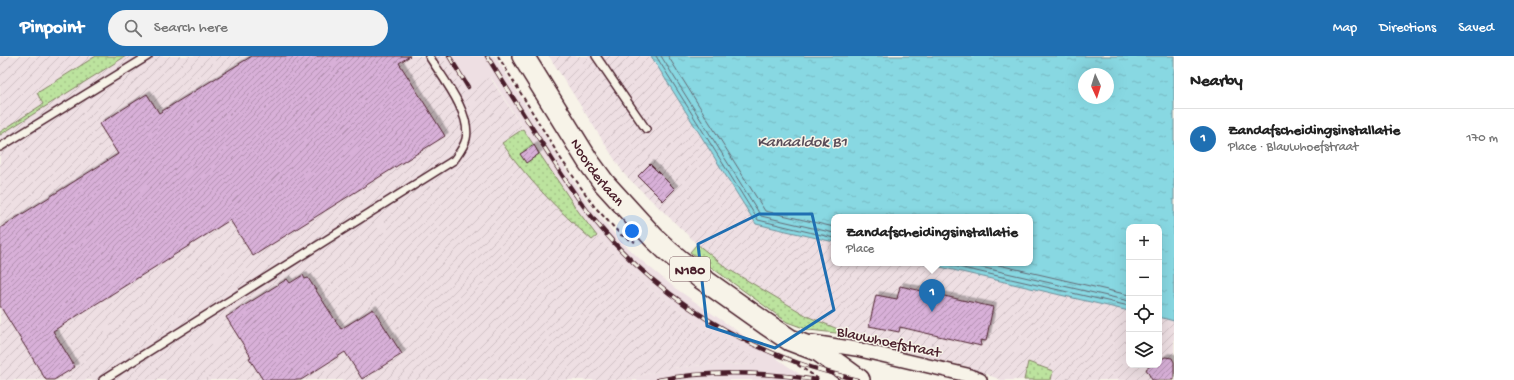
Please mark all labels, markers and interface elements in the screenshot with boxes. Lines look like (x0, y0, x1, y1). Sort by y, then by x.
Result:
search box (108, 10, 388, 46)
text: Pinpoint (20, 17, 84, 40)
icon: search (122, 17, 144, 39)
text: Search here (154, 19, 228, 37)
text: Map (1333, 20, 1357, 37)
text: Directions (1379, 20, 1436, 37)
text: Saved (1458, 20, 1494, 37)
north arrow (1078, 68, 1114, 104)
text: Nearby (1190, 72, 1243, 92)
text: Zandafscheidingsinstallatie (1228, 122, 1400, 140)
text: 1 (1200, 131, 1206, 146)
text: 170 m (1466, 131, 1498, 146)
water label: Kanaaldok B1 (757, 134, 847, 153)
street label: Noorderlaan (565, 136, 627, 210)
text: Place · Blauwhoefstraat (1228, 140, 1358, 155)
popup (831, 214, 1033, 266)
your location (622, 221, 642, 241)
text: Zandafscheidingsinstallatie (846, 224, 1018, 242)
map controls (1126, 224, 1162, 368)
button: + (1126, 224, 1162, 260)
text: Place (846, 242, 874, 257)
road number: N180 (670, 257, 710, 281)
button: − (1126, 260, 1162, 296)
pin: 1 (919, 279, 945, 312)
button: locate (1126, 296, 1162, 332)
street label: Blauwhoefstraat (834, 323, 944, 363)
button: layers (1126, 332, 1162, 368)

